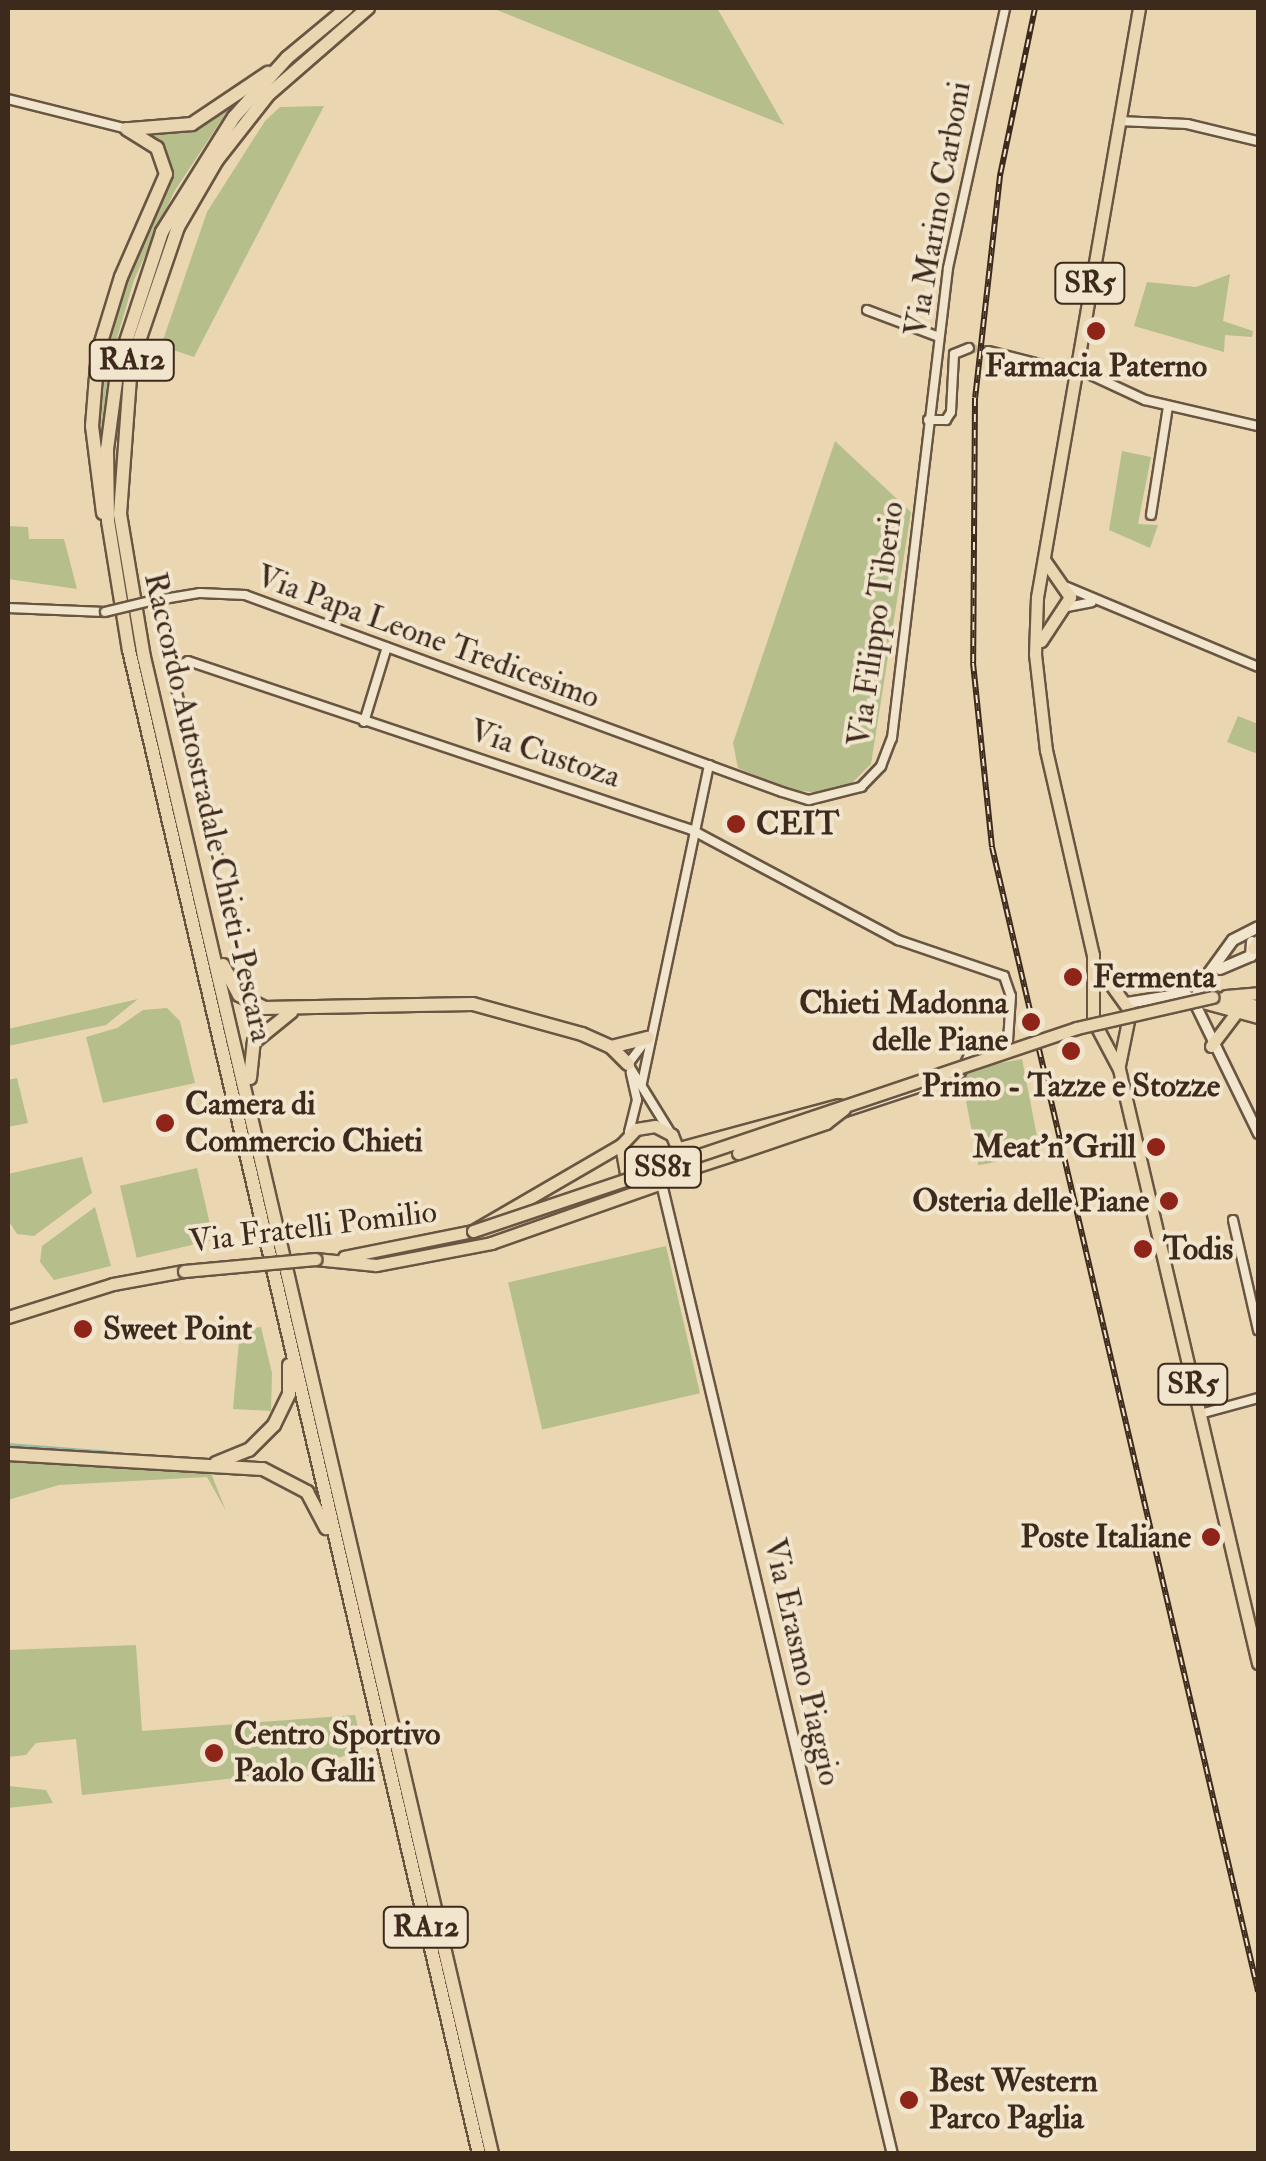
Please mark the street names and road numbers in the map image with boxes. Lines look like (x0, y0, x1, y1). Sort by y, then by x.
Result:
street label: Via Marino Carboni (897, 78, 979, 340)
road number: SR5 (1052, 258, 1128, 308)
road number: RA12 (87, 335, 177, 385)
street label: Via Filippo Tiberio (840, 499, 912, 749)
street label: Via Papa Leone Tredicesimo (251, 557, 605, 717)
street label: Raccordo Autostradale Chieti-Pescara (135, 569, 281, 1045)
street label: Via Custoza (465, 712, 625, 796)
road number: SS81 (623, 1142, 703, 1192)
street label: Via Fratelli Pomilio (187, 1193, 439, 1261)
road number: SR5 (1156, 1359, 1230, 1409)
street label: Via Erasmo Piaggio (755, 1535, 849, 1789)
road number: RA12 (381, 1902, 471, 1952)

